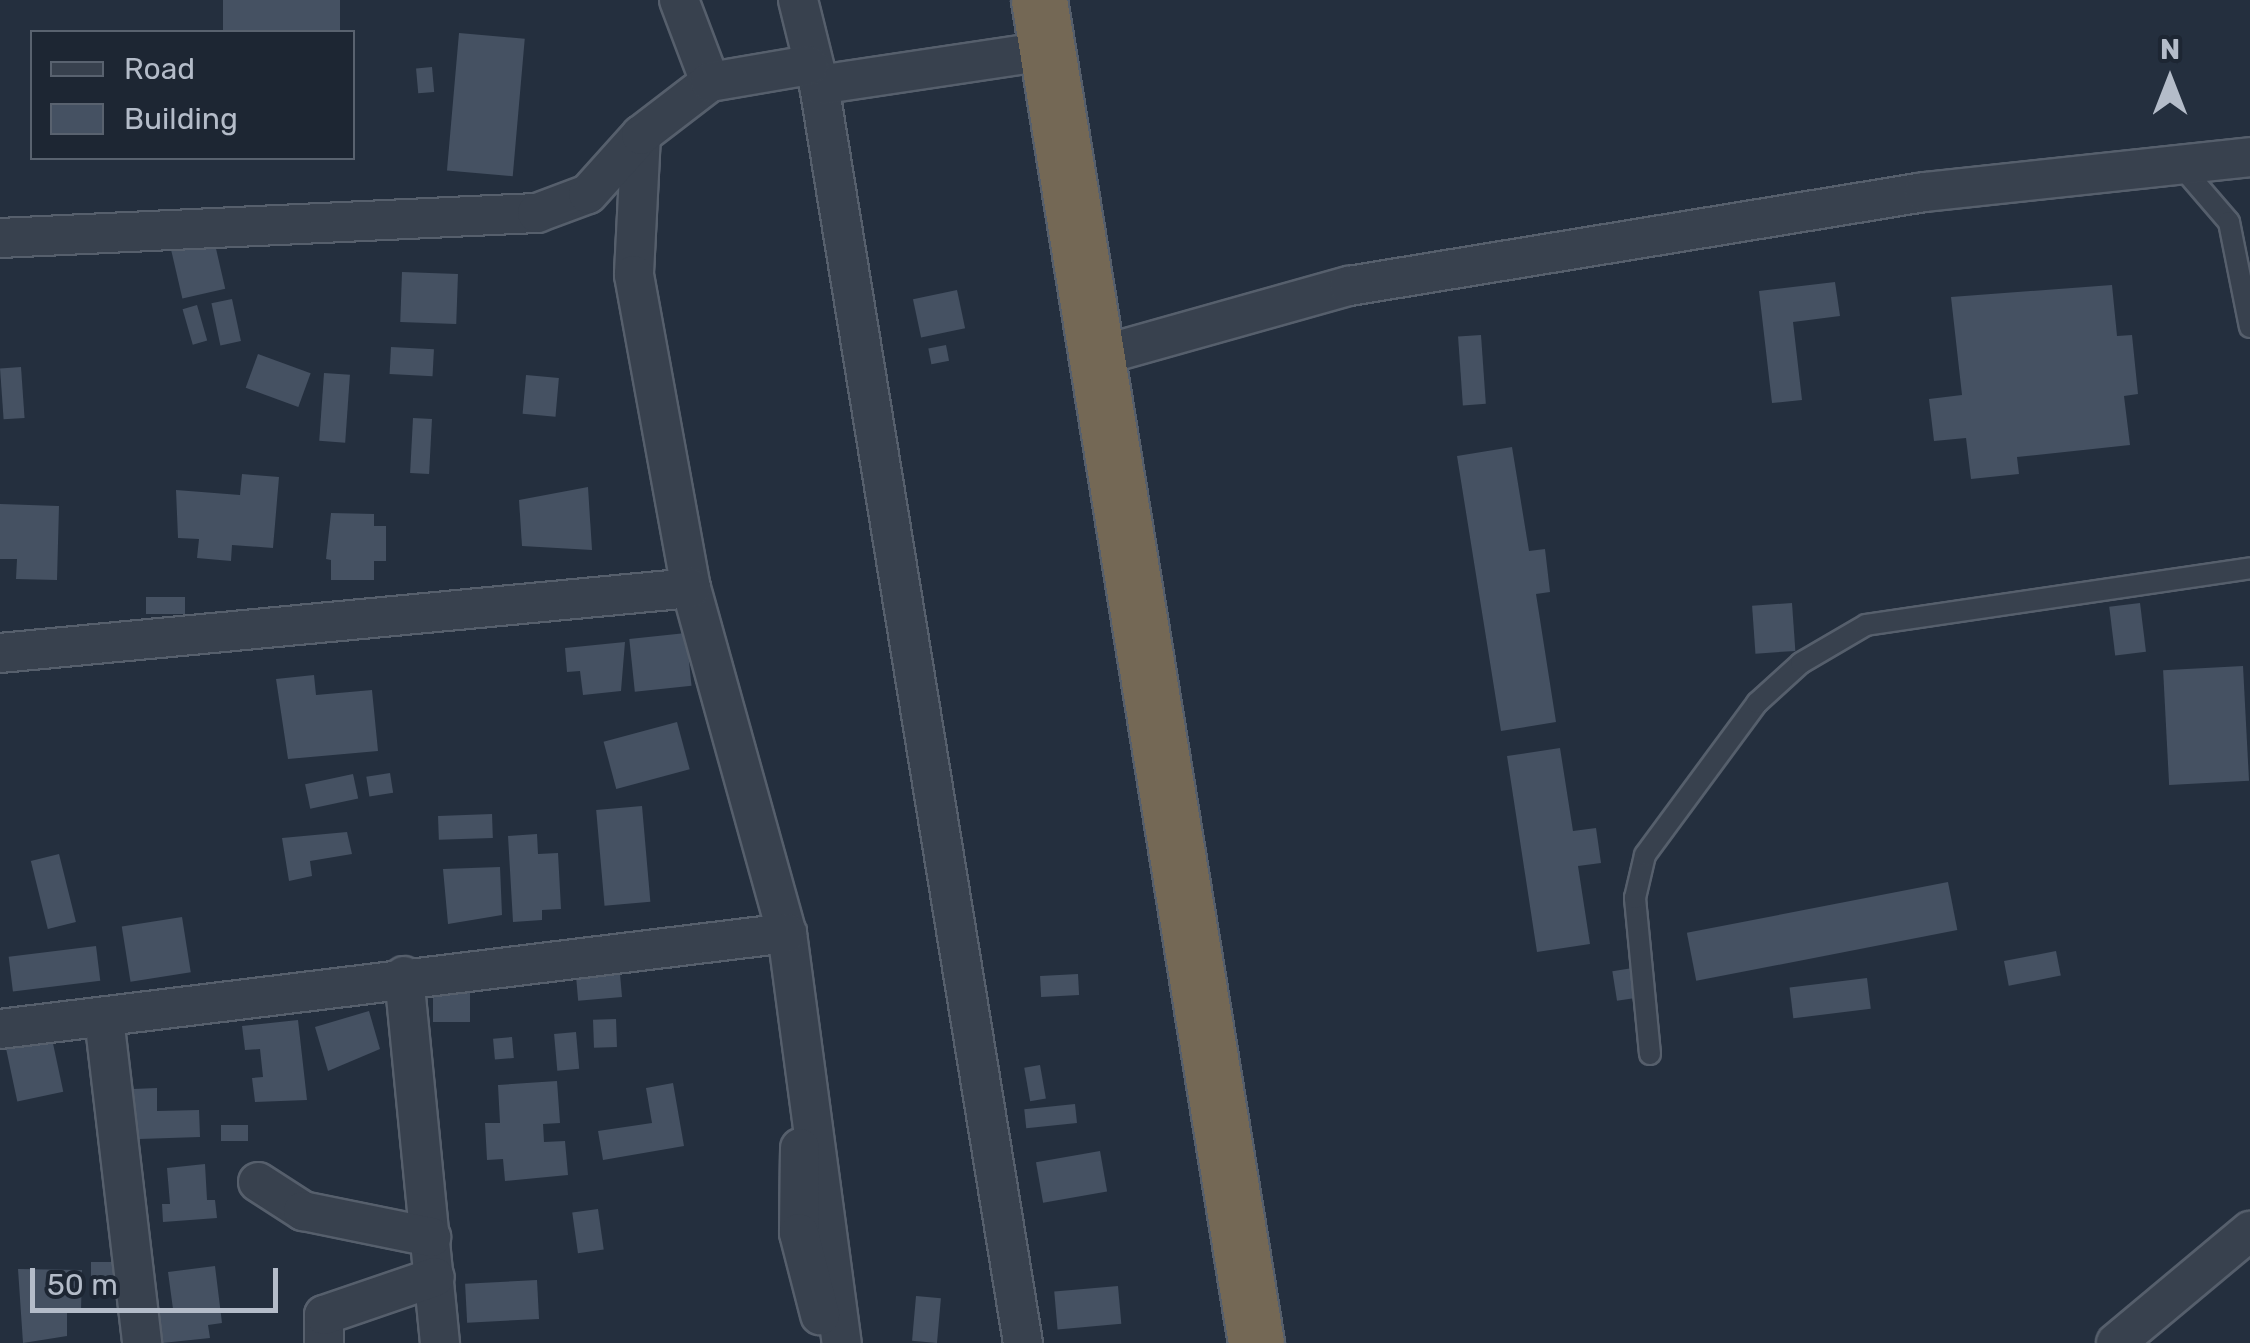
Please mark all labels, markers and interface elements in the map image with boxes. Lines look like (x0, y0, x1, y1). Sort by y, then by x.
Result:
legend (30, 30, 355, 160)
north arrow (2120, 30, 2220, 130)
text: N (2160, 33, 2180, 66)
text: Road (124, 51, 195, 87)
text: Building (124, 101, 238, 137)
scale bar (35, 1248, 282, 1310)
text: 50 m (47, 1267, 118, 1303)

